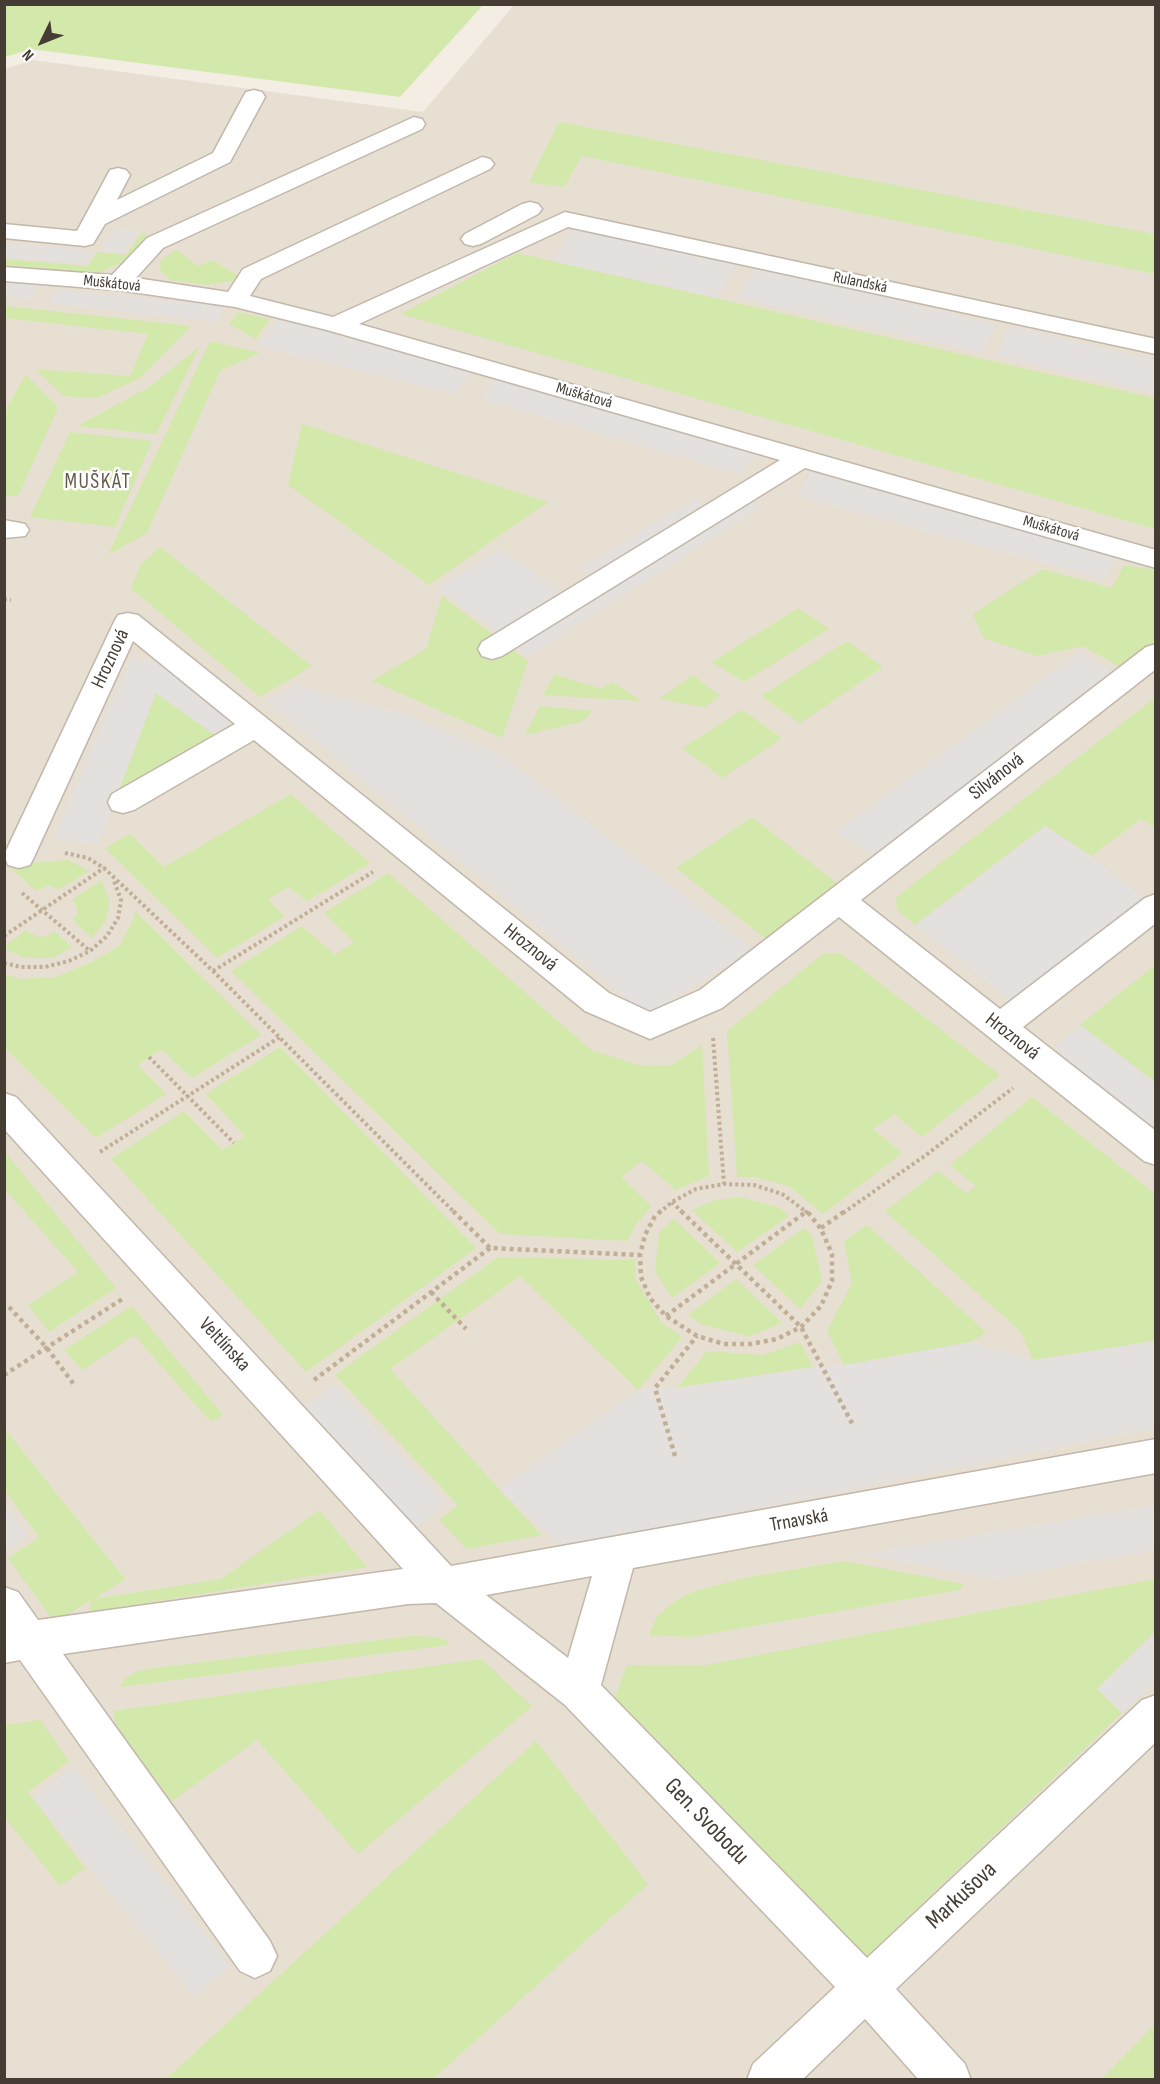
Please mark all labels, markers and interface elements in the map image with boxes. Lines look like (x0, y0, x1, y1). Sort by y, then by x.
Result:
north arrow (12, 12, 72, 72)
text: N (19, 45, 38, 64)
street label: Rulandská (831, 268, 889, 298)
street label: Muškátová (82, 271, 142, 297)
street label: Muškátová (554, 379, 614, 413)
district label: MUŠKÁT (64, 470, 132, 496)
street label: Muškátová (1021, 512, 1081, 546)
street label: Hroznová (87, 625, 135, 693)
street label: Silvánová (965, 748, 1029, 806)
street label: Hroznová (498, 919, 562, 977)
street label: Hroznová (980, 1008, 1044, 1066)
street label: Veltlínska (193, 1313, 255, 1377)
street label: Trnavská (768, 1504, 830, 1538)
street label: Gen. Svobodu (658, 1773, 754, 1871)
street label: Markušova (921, 1856, 1003, 1936)

